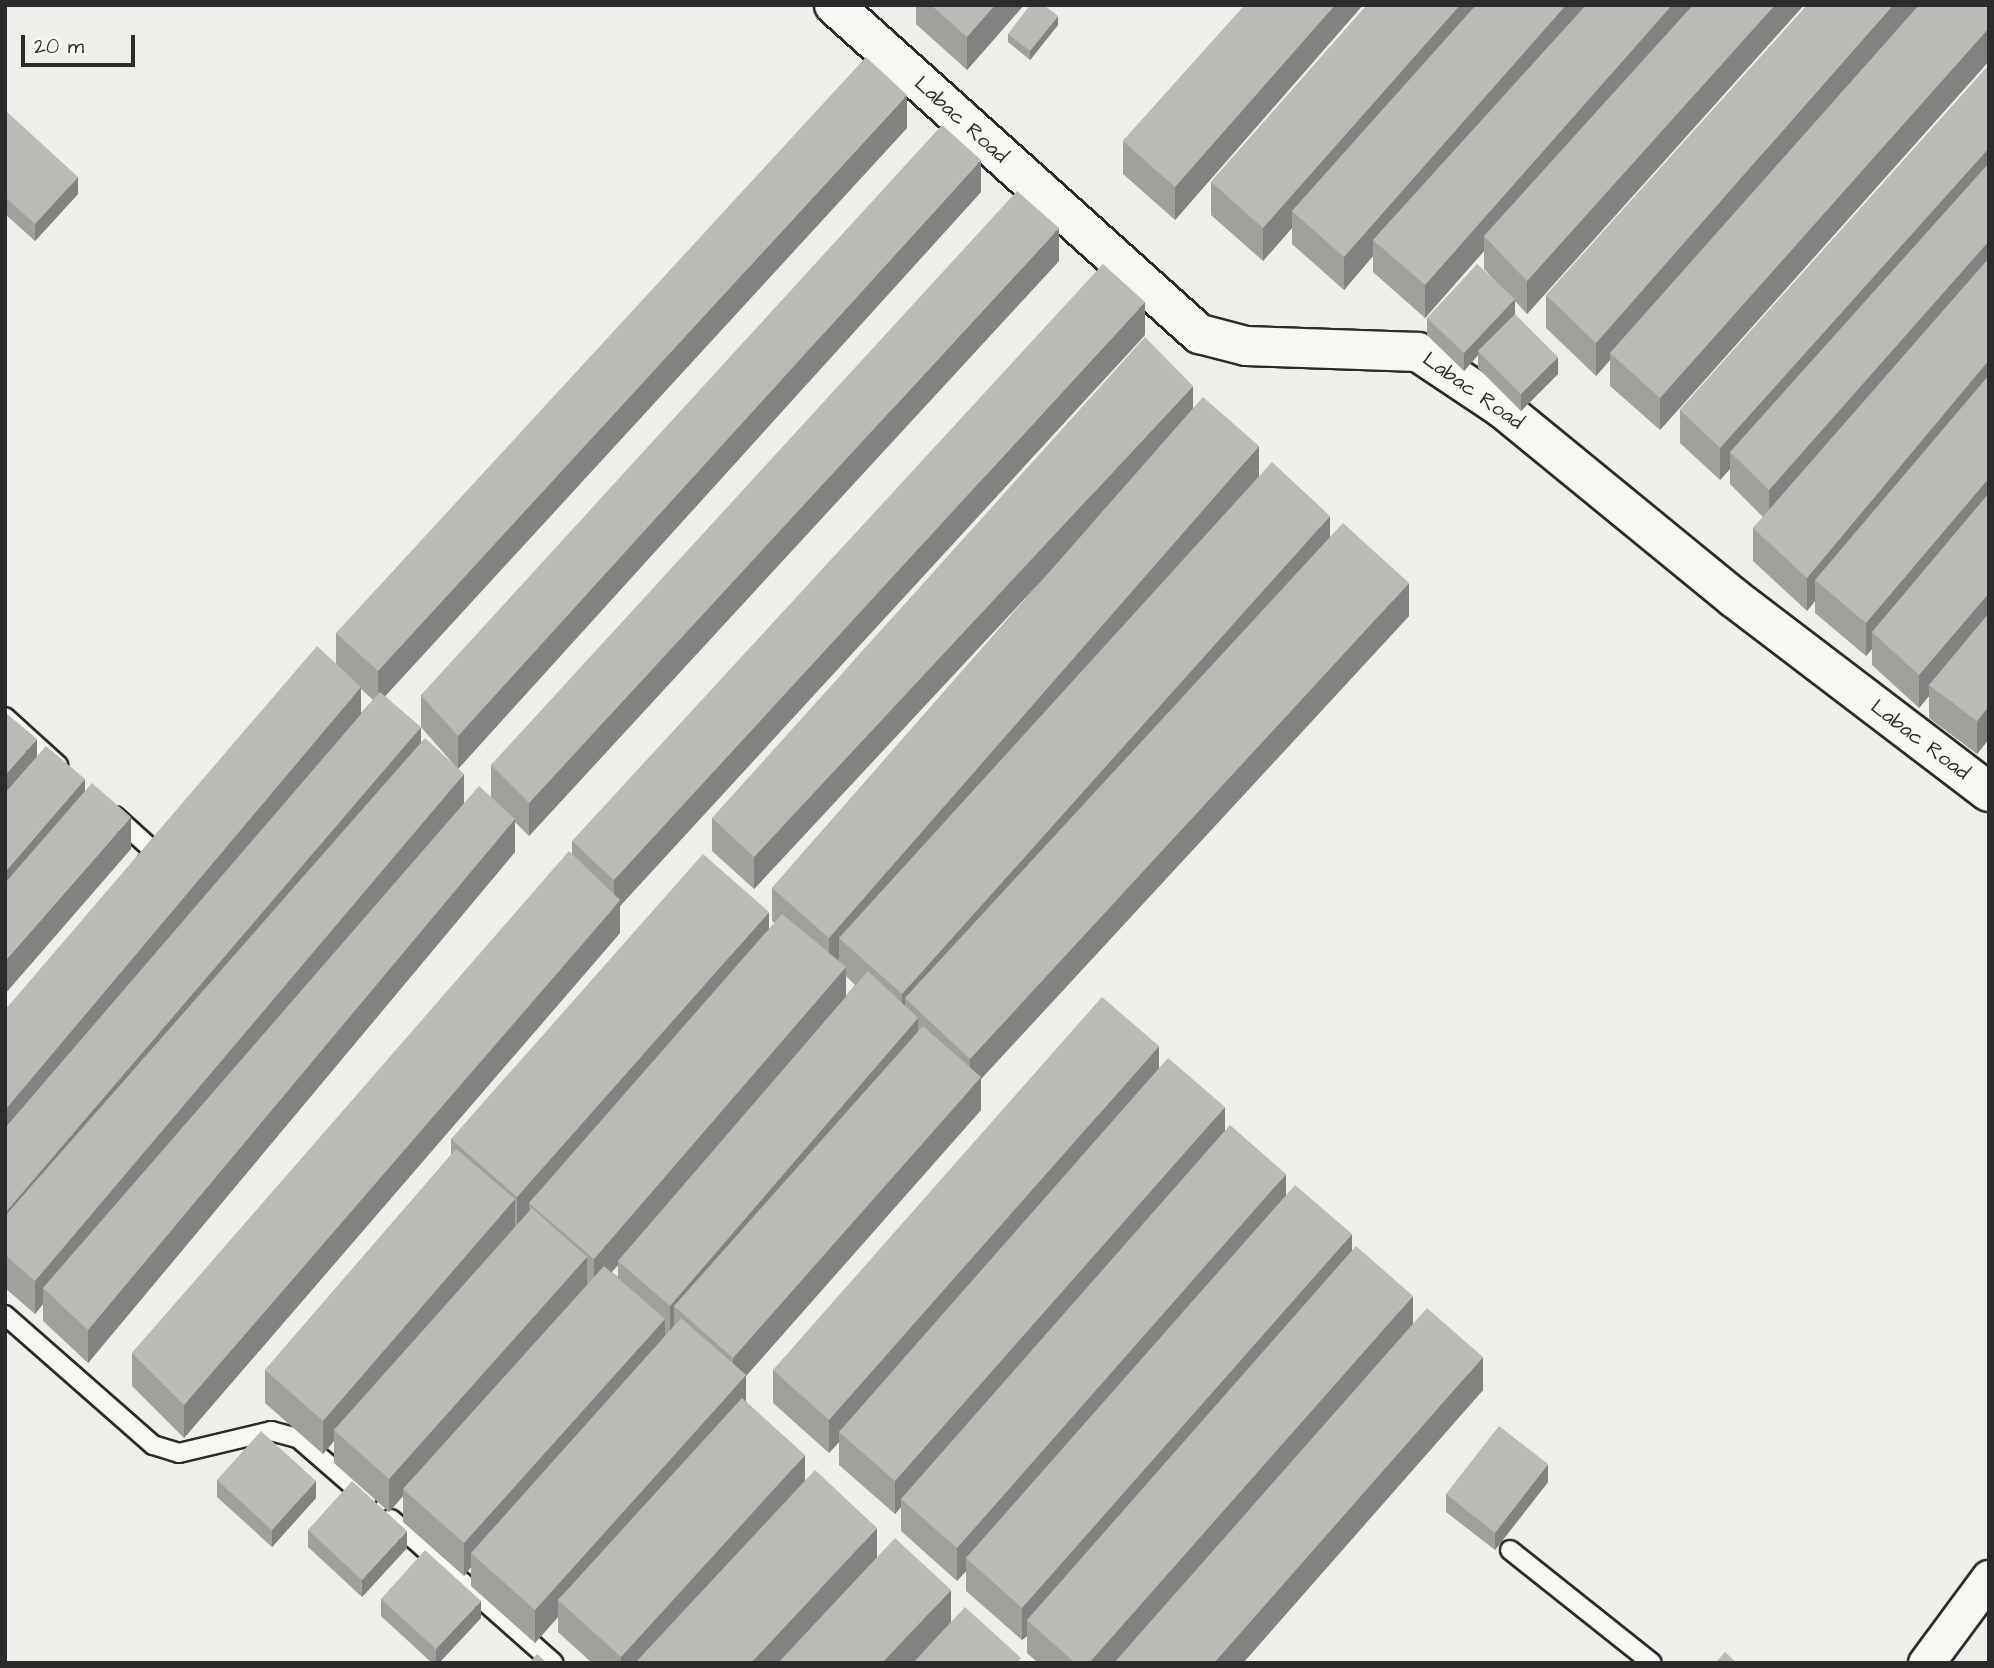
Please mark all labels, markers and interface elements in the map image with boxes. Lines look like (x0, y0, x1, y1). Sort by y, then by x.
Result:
scale bar (24, 21, 138, 65)
text: 20 m (34, 32, 84, 61)
street label: Labac Road (909, 71, 1013, 169)
street label: Labac Road (1418, 347, 1528, 435)
street label: Labac Road (1865, 695, 1975, 785)

